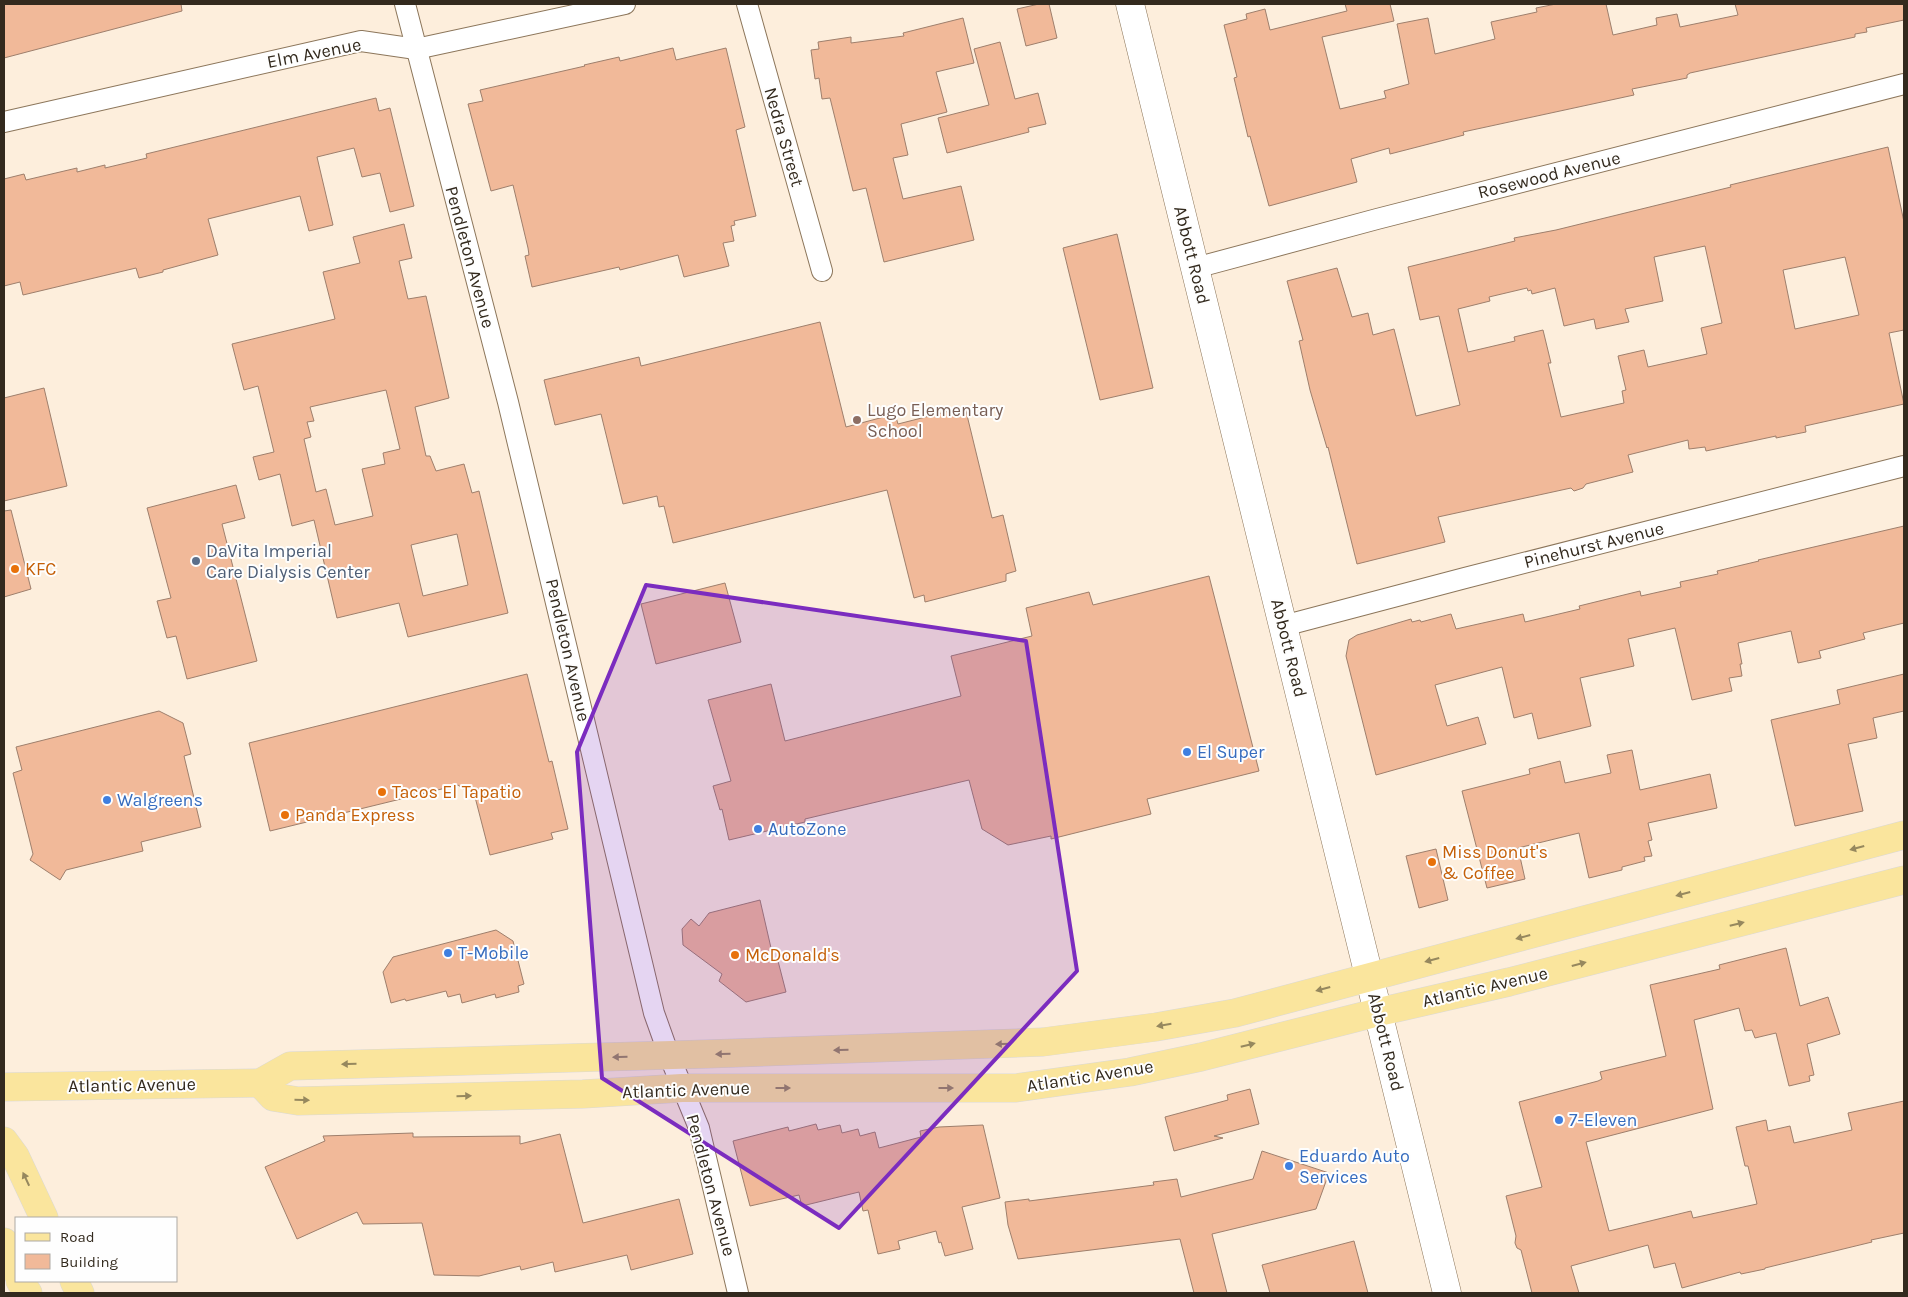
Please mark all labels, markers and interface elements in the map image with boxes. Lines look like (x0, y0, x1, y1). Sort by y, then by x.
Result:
street label: Elm Avenue (265, 33, 363, 73)
street label: Nedra Street (759, 85, 809, 189)
street label: Rosewood Avenue (1475, 147, 1623, 203)
street label: Pendleton Avenue (440, 184, 500, 330)
street label: Abbott Road (1169, 203, 1215, 307)
place label: Lugo Elementary School (867, 399, 1004, 442)
marker: Lugo Elementary School (851, 414, 863, 426)
street label: Pinehurst Avenue (1522, 517, 1666, 573)
place label: DaVita Imperial Care Dialysis Center (206, 540, 370, 583)
marker: DaVita Imperial Care Dialysis Center (190, 555, 202, 567)
place label: KFC (25, 558, 56, 580)
marker: KFC (9, 563, 21, 575)
street label: Pendleton Avenue (541, 576, 595, 724)
street label: Abbott Road (1266, 596, 1312, 700)
place label: El Super (1197, 741, 1265, 763)
marker: El Super (1181, 746, 1193, 758)
place label: Tacos El Tapatio (392, 781, 521, 803)
marker: Tacos El Tapatio (376, 786, 388, 798)
place label: Walgreens (117, 789, 203, 811)
marker: Walgreens (101, 794, 113, 806)
place label: Panda Express (295, 804, 415, 826)
marker: Panda Express (279, 809, 291, 821)
place label: AutoZone (768, 818, 846, 840)
marker: AutoZone (752, 823, 764, 835)
place label: Miss Donut's & Coffee (1442, 841, 1548, 884)
one-way arrow (1850, 844, 1865, 852)
marker: Miss Donut's & Coffee (1426, 856, 1438, 868)
one-way arrow (1676, 890, 1691, 898)
one-way arrow (1729, 919, 1744, 927)
one-way arrow (1515, 933, 1530, 941)
place label: T-Mobile (458, 942, 529, 964)
place label: McDonald's (745, 944, 840, 966)
marker: T-Mobile (442, 947, 454, 959)
marker: McDonald's (729, 949, 741, 961)
one-way arrow (1424, 957, 1439, 965)
one-way arrow (1572, 960, 1587, 968)
street label: Atlantic Avenue (1420, 962, 1550, 1012)
one-way arrow (1315, 986, 1330, 994)
street label: Abbott Road (1363, 990, 1409, 1094)
one-way arrow (1156, 1022, 1172, 1030)
one-way arrow (995, 1040, 1011, 1048)
one-way arrow (1241, 1041, 1256, 1049)
one-way arrow (833, 1046, 849, 1054)
one-way arrow (714, 1050, 730, 1058)
one-way arrow (612, 1053, 628, 1061)
street label: Atlantic Avenue (1025, 1055, 1155, 1097)
one-way arrow (341, 1060, 357, 1068)
street label: Atlantic Avenue (68, 1073, 196, 1097)
street label: Atlantic Avenue (622, 1077, 750, 1103)
one-way arrow (776, 1084, 792, 1092)
one-way arrow (938, 1084, 954, 1092)
one-way arrow (457, 1092, 473, 1100)
one-way arrow (294, 1096, 310, 1104)
place label: 7-Eleven (1569, 1109, 1637, 1131)
street label: Pendleton Avenue (681, 1112, 741, 1258)
marker: 7-Eleven (1553, 1114, 1565, 1126)
place label: Eduardo Auto Services (1299, 1145, 1410, 1188)
marker: Eduardo Auto Services (1283, 1160, 1295, 1172)
one-way arrow (21, 1172, 29, 1186)
legend (15, 1217, 178, 1282)
text: Road (60, 1228, 95, 1246)
text: Building (60, 1253, 118, 1271)

